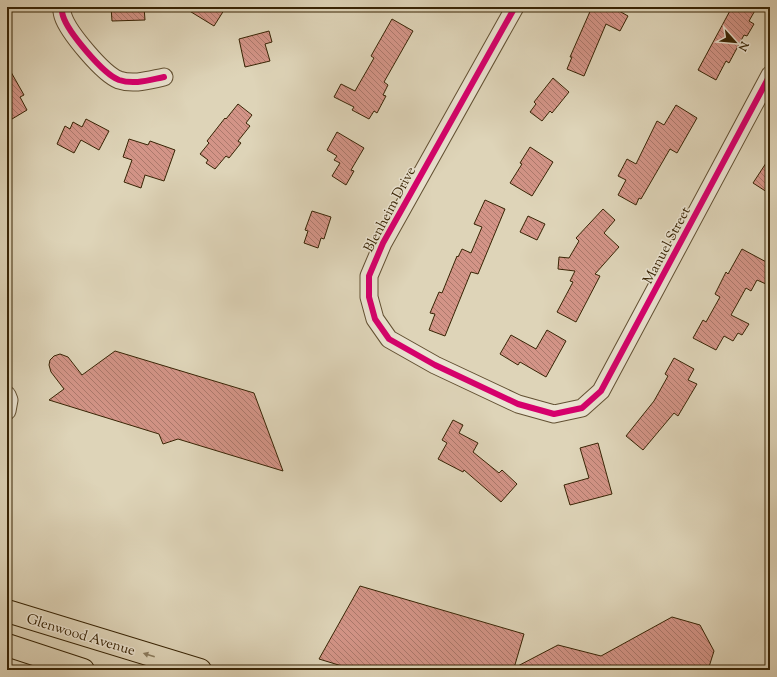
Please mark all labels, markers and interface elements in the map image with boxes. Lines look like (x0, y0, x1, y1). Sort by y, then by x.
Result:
north arrow (715, 22, 755, 62)
text: N (734, 38, 753, 54)
street label: Blenheim Drive (360, 164, 422, 256)
street label: Manuel Street (639, 204, 697, 288)
street label: Glenwood Avenue (24, 610, 137, 662)
one-way arrow (143, 652, 155, 658)

